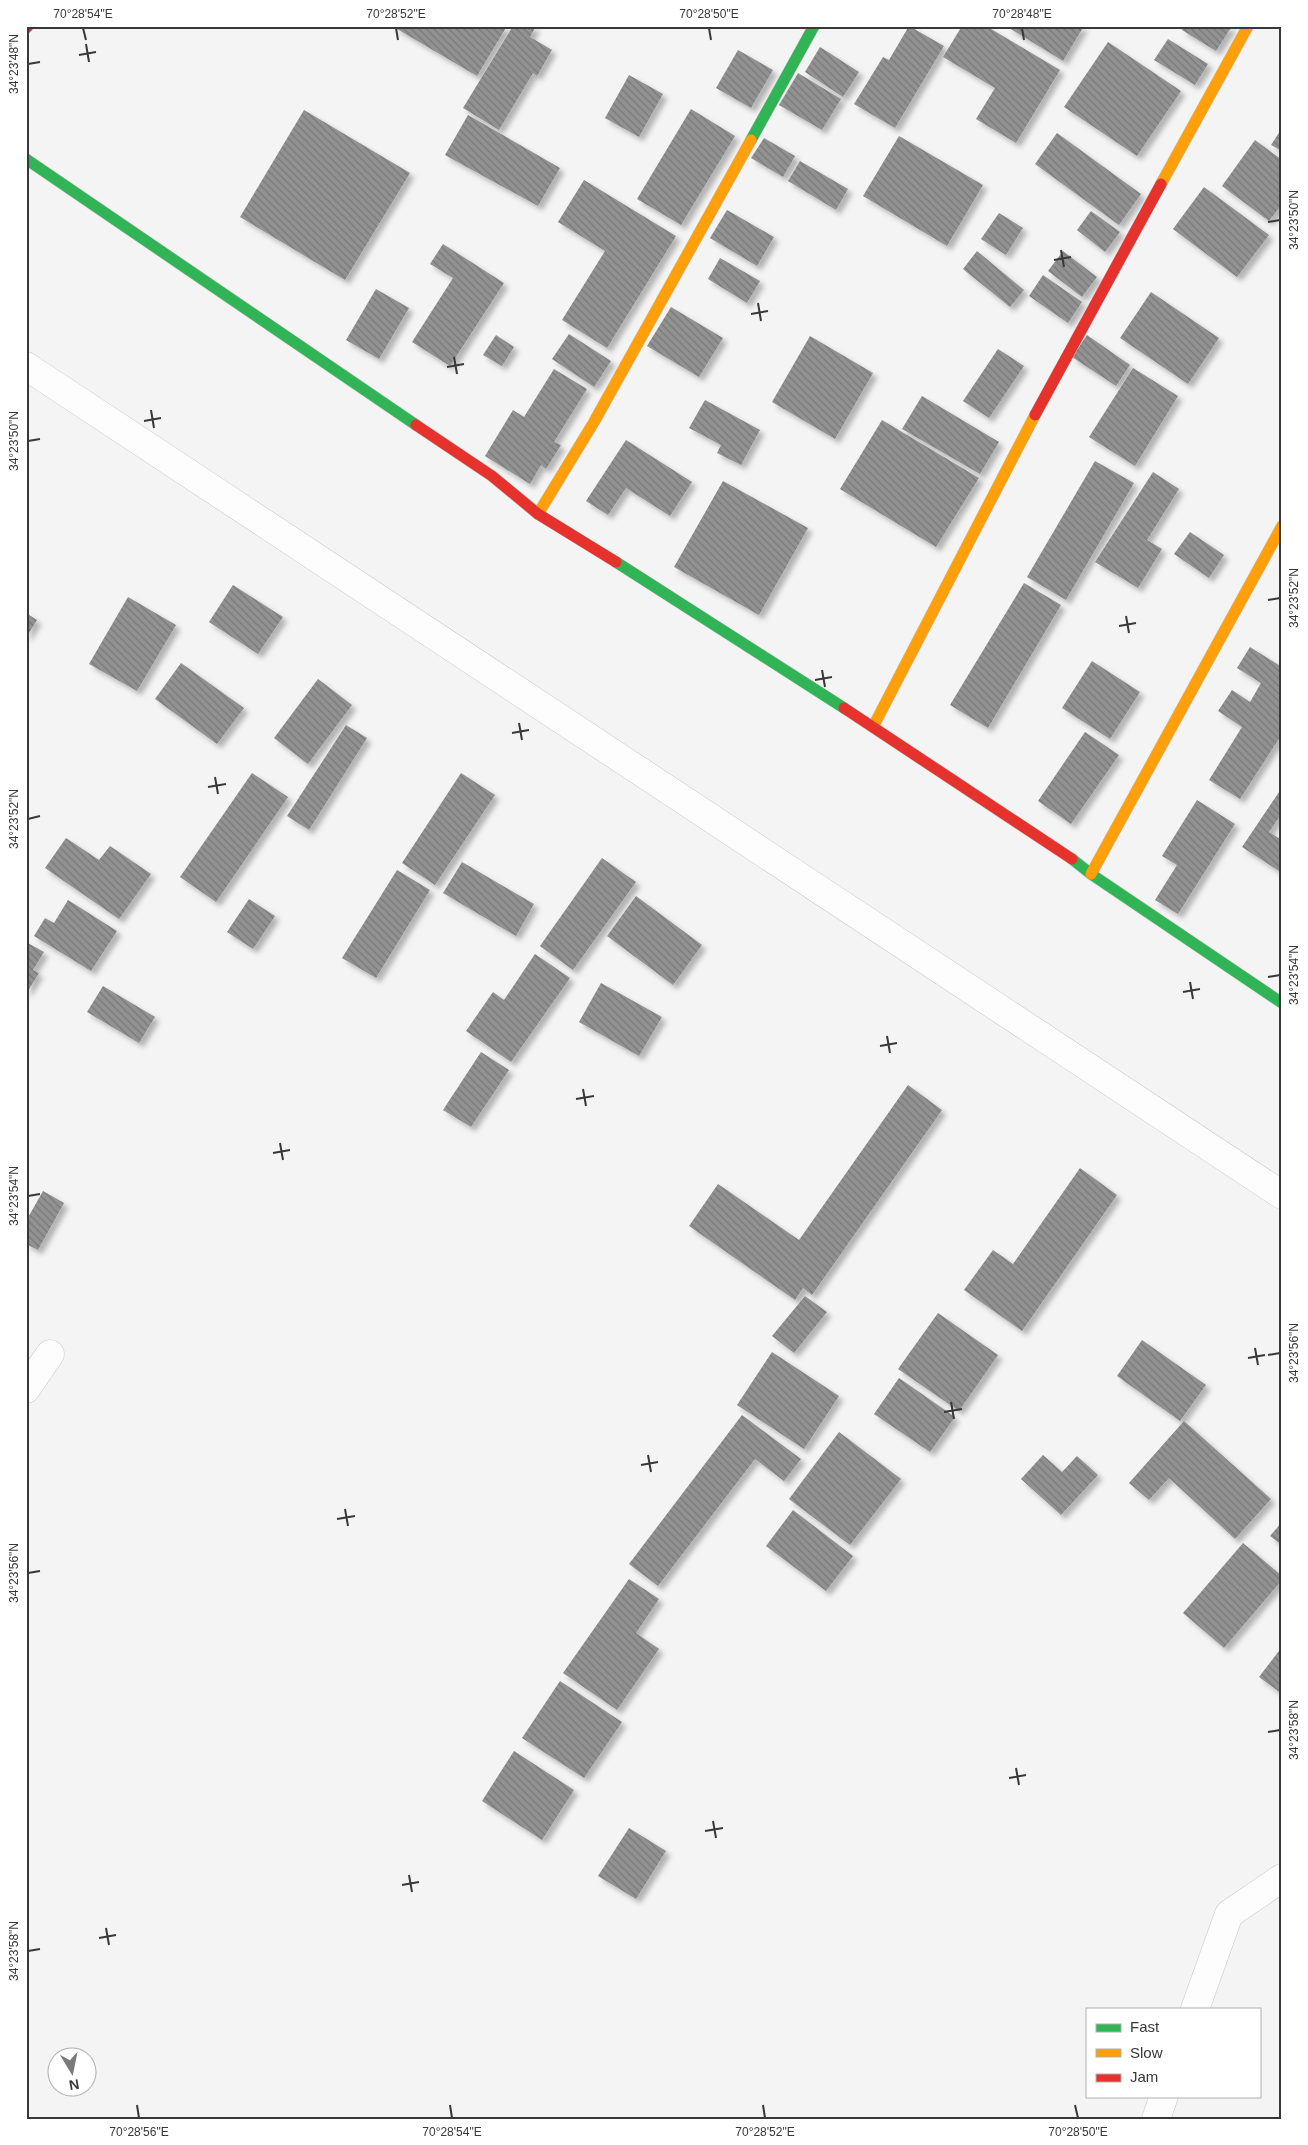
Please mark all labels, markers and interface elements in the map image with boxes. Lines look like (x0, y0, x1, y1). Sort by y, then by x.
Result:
text: 70°28'54"E (53, 7, 113, 21)
text: 70°28'52"E (366, 7, 426, 21)
text: 70°28'50"E (679, 7, 739, 21)
text: 70°28'48"E (992, 7, 1052, 21)
text: 34°23'48"N (7, 34, 21, 94)
text: 34°23'50"N (1287, 190, 1301, 250)
text: 34°23'50"N (7, 411, 21, 471)
text: 34°23'52"N (1287, 568, 1301, 628)
text: 34°23'52"N (7, 789, 21, 849)
text: 34°23'54"N (1287, 945, 1301, 1005)
text: 34°23'54"N (7, 1166, 21, 1226)
text: 34°23'56"N (1287, 1323, 1301, 1383)
text: 34°23'56"N (7, 1543, 21, 1603)
text: 34°23'58"N (1287, 1700, 1301, 1760)
text: 34°23'58"N (7, 1921, 21, 1981)
legend (1086, 2008, 1260, 2098)
text: Fast (1130, 2018, 1160, 2035)
text: Slow (1130, 2044, 1163, 2061)
north arrow (48, 2048, 98, 2098)
text: Jam (1130, 2068, 1158, 2085)
text: N (68, 2076, 81, 2094)
text: 70°28'56"E (109, 2125, 169, 2139)
text: 70°28'54"E (422, 2125, 482, 2139)
text: 70°28'52"E (735, 2125, 795, 2139)
text: 70°28'50"E (1048, 2125, 1108, 2139)

